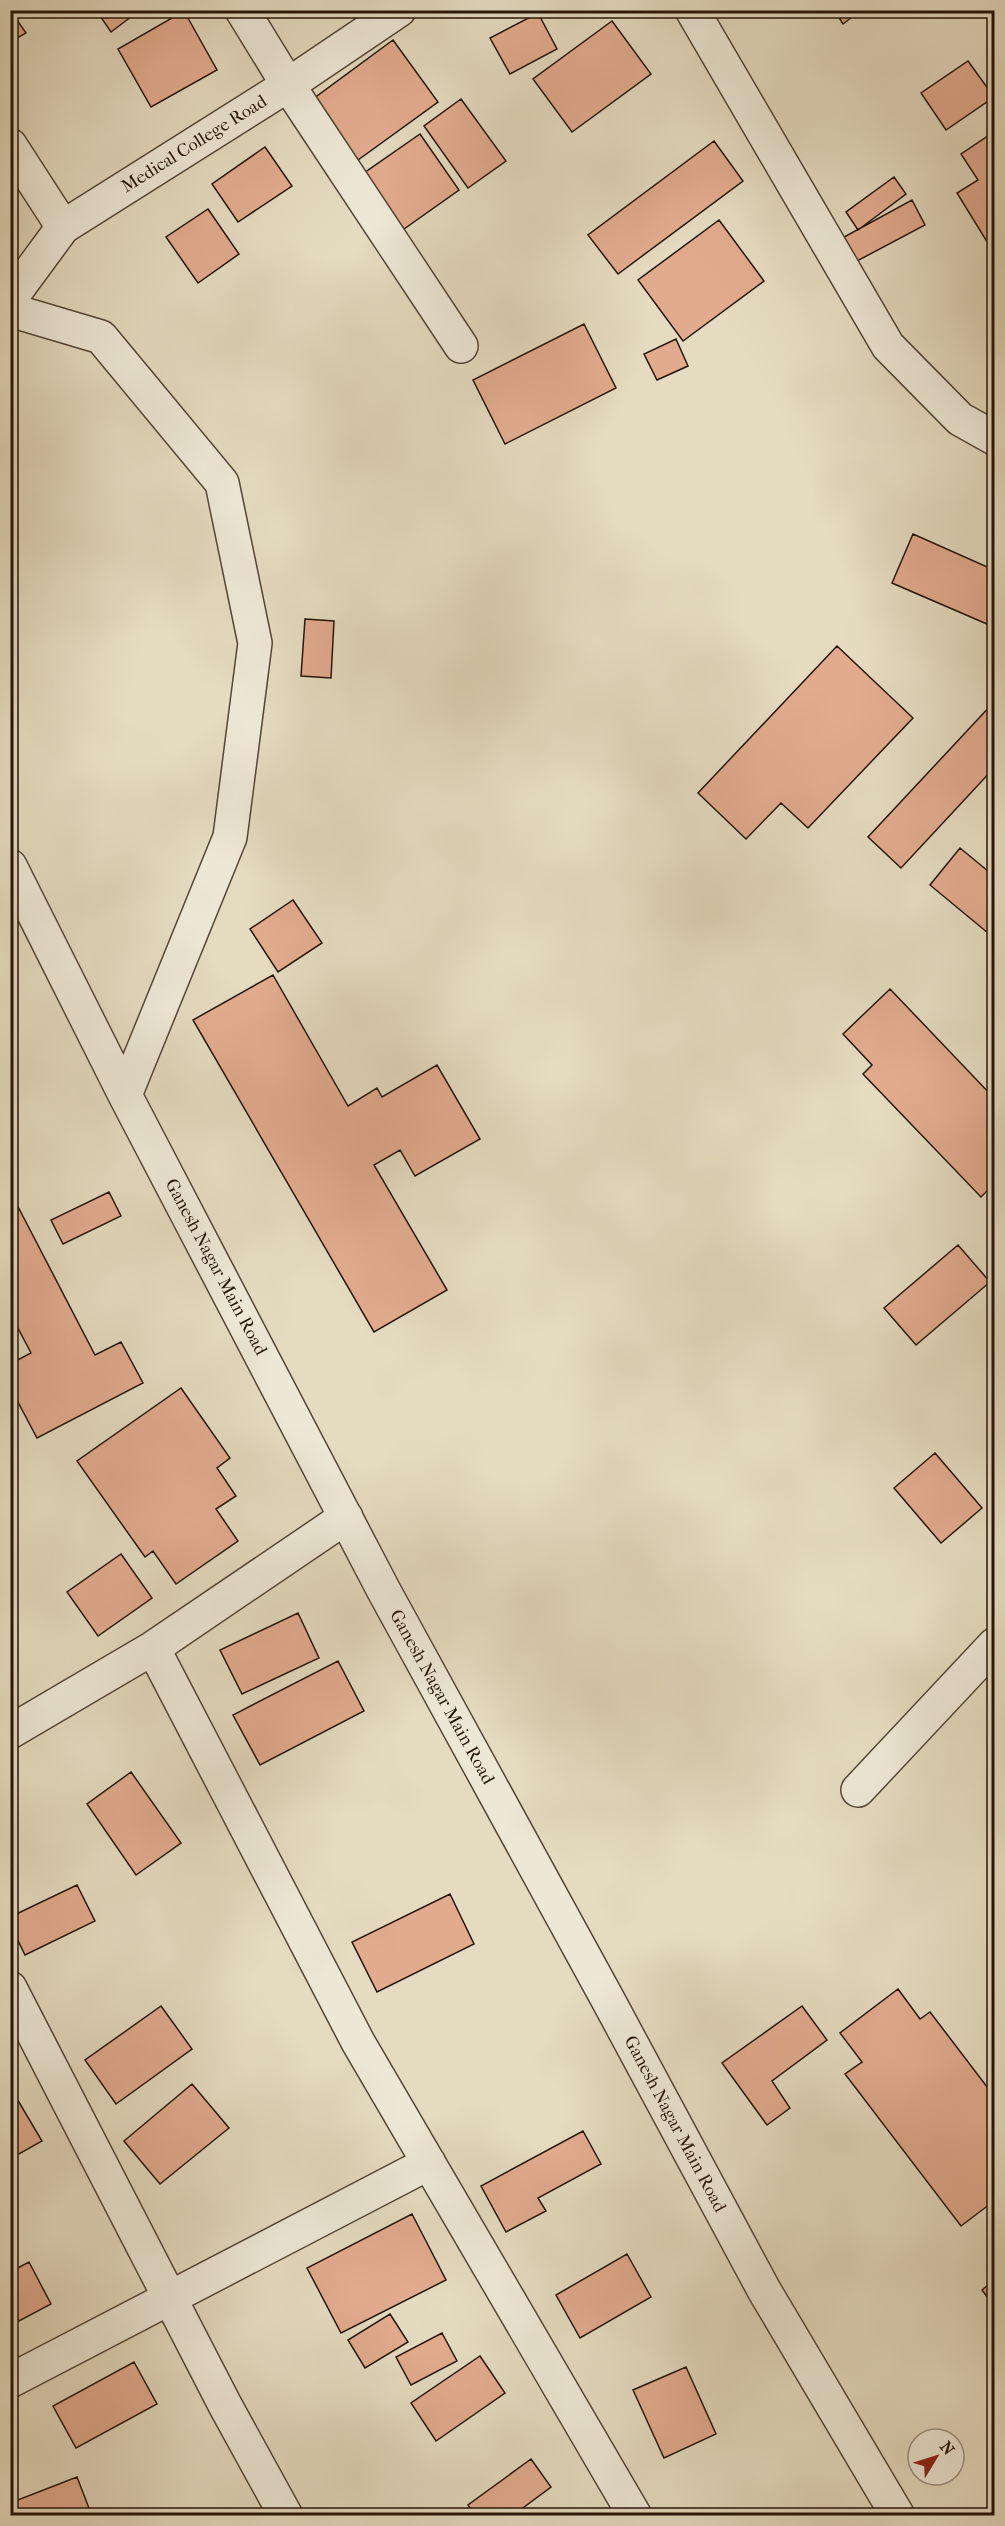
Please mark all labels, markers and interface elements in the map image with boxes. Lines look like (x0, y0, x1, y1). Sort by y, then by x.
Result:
street label: Medical College Road (117, 91, 271, 197)
street label: Ganesh Nagar Main Road (161, 1175, 271, 1359)
street label: Ganesh Nagar Main Road (385, 1606, 499, 1788)
street label: Ganesh Nagar Main Road (620, 2032, 730, 2216)
north arrow (906, 2427, 966, 2487)
text: N (936, 2437, 959, 2459)

